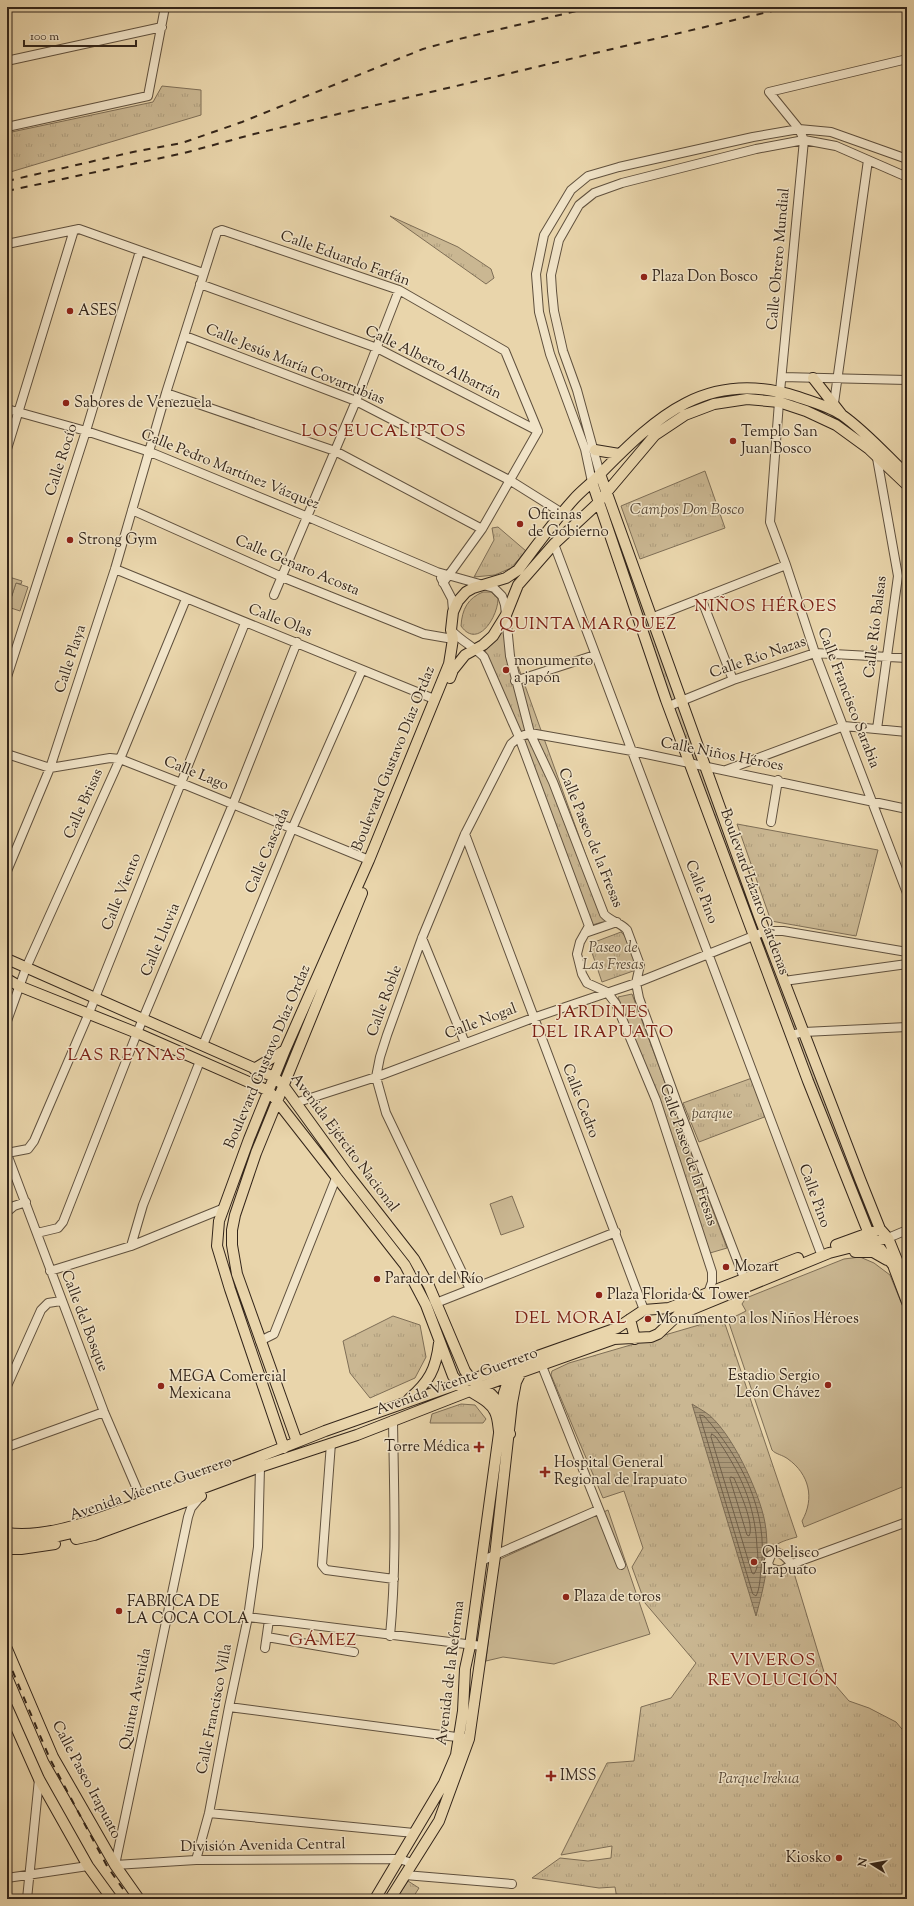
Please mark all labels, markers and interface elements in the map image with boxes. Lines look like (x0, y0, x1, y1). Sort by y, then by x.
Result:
scale bar (24, 22, 136, 48)
text: 100 m (30, 28, 59, 46)
street label: Calle Obrero Mundial (762, 187, 796, 331)
street label: Calle Eduardo Farfán (277, 226, 413, 292)
place label: Plaza Don Bosco (652, 267, 758, 288)
marker: Plaza Don Bosco (639, 272, 649, 282)
place label: ASES (78, 301, 117, 322)
marker: ASES (65, 306, 75, 316)
street label: Calle Jesús María Covarrubias (202, 319, 388, 411)
street label: Calle Alberto Albarrán (361, 321, 505, 405)
place label: Sabores de Venezuela (74, 393, 212, 414)
marker: Sabores de Venezuela (61, 398, 71, 408)
district label: LOS EUCALIPTOS (301, 420, 467, 444)
street label: Calle Rocío (40, 421, 84, 499)
place label: Templo San Juan Bosco (740, 422, 818, 460)
street label: Calle Pedro Martínez Vázquez (138, 425, 323, 516)
marker: Templo San Juan Bosco (728, 436, 738, 446)
park label: Campos Don Bosco (630, 500, 744, 521)
place label: Oficinas de Gobierno (528, 505, 609, 543)
marker: Oficinas de Gobierno (515, 519, 525, 529)
place label: Strong Gym (78, 530, 158, 551)
street label: Calle Genaro Acosta (231, 530, 363, 602)
marker: Strong Gym (65, 535, 75, 545)
street label: Calle Río Balsas (859, 575, 893, 679)
district label: NIÑOS HÉROES (694, 595, 838, 619)
street label: Calle Olas (245, 599, 315, 643)
district label: QUINTA MARQUEZ (499, 613, 677, 637)
street label: Calle Playa (50, 622, 92, 696)
street label: Calle Francisco Sarabia (811, 625, 885, 771)
street label: Calle Río Nazas (707, 632, 809, 684)
place label: monumento a japón (514, 651, 593, 689)
street label: Boulevard Gustavo Díaz Ordaz (347, 663, 441, 855)
marker: monumento a japón (501, 665, 511, 675)
street label: Calle Niños Héroes (659, 733, 785, 777)
street label: Calle Lago (160, 751, 232, 797)
street label: Calle Brisas (59, 765, 109, 843)
street label: Calle Paseo de la Fresas (552, 765, 628, 911)
street label: Calle Cascada (241, 805, 295, 897)
street label: Boulevard Lázaro Cárdenas (714, 806, 794, 978)
street label: Calle Viento (97, 850, 147, 934)
street label: Calle Pino (679, 857, 723, 927)
street label: Calle Lluvia (136, 900, 186, 980)
park label: Paseo de Las Fresas (582, 938, 644, 976)
street label: Boulevard Gustavo Díaz Ordaz (220, 962, 316, 1152)
street label: Calle Roble (362, 962, 408, 1040)
street label: Calle Nogal (442, 999, 520, 1045)
district label: JARDINES DEL IRAPUATO (532, 1001, 674, 1045)
district label: LAS REYNAS (67, 1044, 187, 1068)
street label: Calle Cedro (556, 1061, 604, 1141)
street label: Avenida Ejército Nacional (285, 1069, 403, 1217)
street label: Calle Paseo de la Fresas (654, 1081, 722, 1229)
park label: parque (692, 1104, 732, 1125)
street label: Calle Pino (793, 1161, 835, 1231)
place label: Mozart (734, 1257, 779, 1278)
marker: Mozart (721, 1262, 731, 1272)
street label: Calle del Bosque (55, 1267, 113, 1375)
place label: Parador del Río (385, 1269, 483, 1290)
marker: Parador del Río (372, 1274, 382, 1284)
place label: Plaza Florida & Tower (607, 1285, 749, 1306)
marker: Plaza Florida & Tower (594, 1290, 604, 1300)
district label: DEL MORAL (515, 1307, 627, 1331)
place label: Monumento a los Niños Héroes (656, 1309, 859, 1330)
marker: Monumento a los Niños Héroes (643, 1314, 653, 1324)
street label: Avenida Vicente Guerrero (373, 1343, 541, 1421)
place label: Estadio Sergio León Chávez (728, 1366, 820, 1404)
place label: MEGA Comercial Mexicana (169, 1367, 286, 1405)
marker: Estadio Sergio León Chávez (823, 1380, 833, 1390)
marker: MEGA Comercial Mexicana (156, 1381, 166, 1391)
place label: Torre Médica (384, 1437, 470, 1458)
marker: Torre Médica (473, 1441, 485, 1453)
street label: Avenida Vicente Guerrero (67, 1451, 235, 1527)
place label: Hospital General Regional de Irapuato (554, 1453, 687, 1491)
marker: Hospital General Regional de Irapuato (539, 1466, 551, 1478)
place label: Obelisco Irapuato (762, 1543, 819, 1581)
marker: Obelisco Irapuato (749, 1557, 759, 1567)
place label: Plaza de toros (574, 1587, 661, 1608)
place label: FABRICA DE LA COCA COLA (127, 1592, 249, 1630)
marker: Plaza de toros (561, 1592, 571, 1602)
street label: Avenida de la Reforma (432, 1599, 470, 1747)
marker: FABRICA DE LA COCA COLA (114, 1606, 124, 1616)
district label: GÁMEZ (289, 1629, 357, 1653)
street label: Calle Francisco Villa (192, 1642, 238, 1776)
street label: Quinta Avenida (115, 1646, 157, 1752)
district label: VIVEROS REVOLUCIÓN (708, 1649, 839, 1693)
street label: Calle Paseo Irapuato (46, 1717, 126, 1843)
place label: IMSS (560, 1766, 596, 1787)
park label: Parque Irekua (718, 1769, 800, 1790)
marker: IMSS (545, 1770, 557, 1782)
street label: División Avenida Central (180, 1834, 346, 1858)
north arrow (852, 1844, 892, 1884)
place label: Kiosko (786, 1848, 831, 1869)
marker: Kiosko (834, 1853, 844, 1863)
text: N (854, 1856, 872, 1869)

